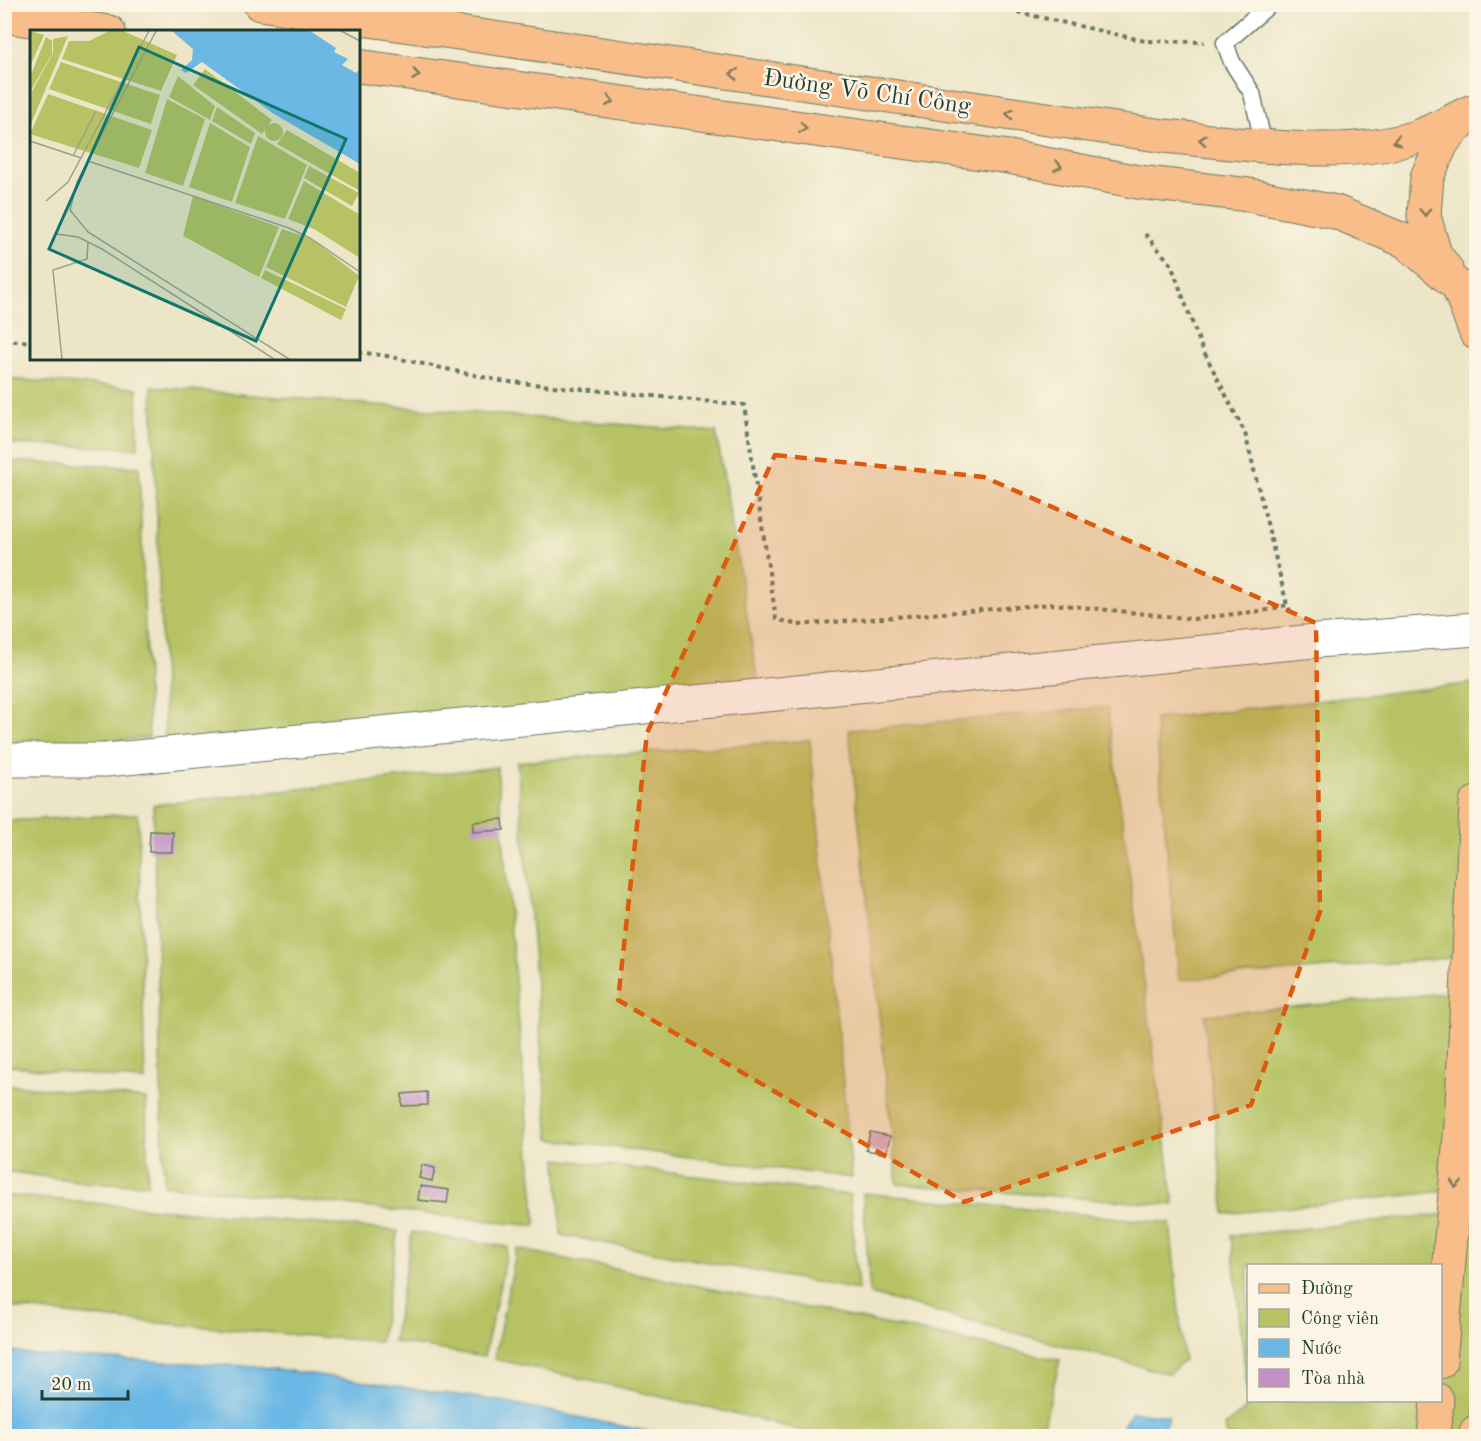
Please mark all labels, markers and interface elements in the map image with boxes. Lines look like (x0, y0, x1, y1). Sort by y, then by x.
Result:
inset map (30, 30, 360, 360)
street label: Đường Võ Chí Công (762, 67, 972, 119)
one-way arrow (412, 68, 421, 80)
one-way arrow (729, 68, 738, 80)
one-way arrow (605, 95, 614, 107)
one-way arrow (1005, 108, 1014, 120)
one-way arrow (798, 122, 807, 134)
one-way arrow (1198, 134, 1207, 147)
one-way arrow (1392, 134, 1402, 147)
one-way arrow (1053, 159, 1063, 172)
one-way arrow (1419, 207, 1432, 216)
one-way arrow (1450, 1179, 1463, 1188)
legend (1247, 1264, 1442, 1402)
text: Đường (1301, 1280, 1353, 1298)
text: Công viên (1301, 1310, 1379, 1328)
text: Nước (1301, 1340, 1341, 1358)
scale bar (42, 1363, 128, 1401)
text: Tòa nhà (1301, 1370, 1365, 1388)
text: 20 m (51, 1376, 91, 1394)

